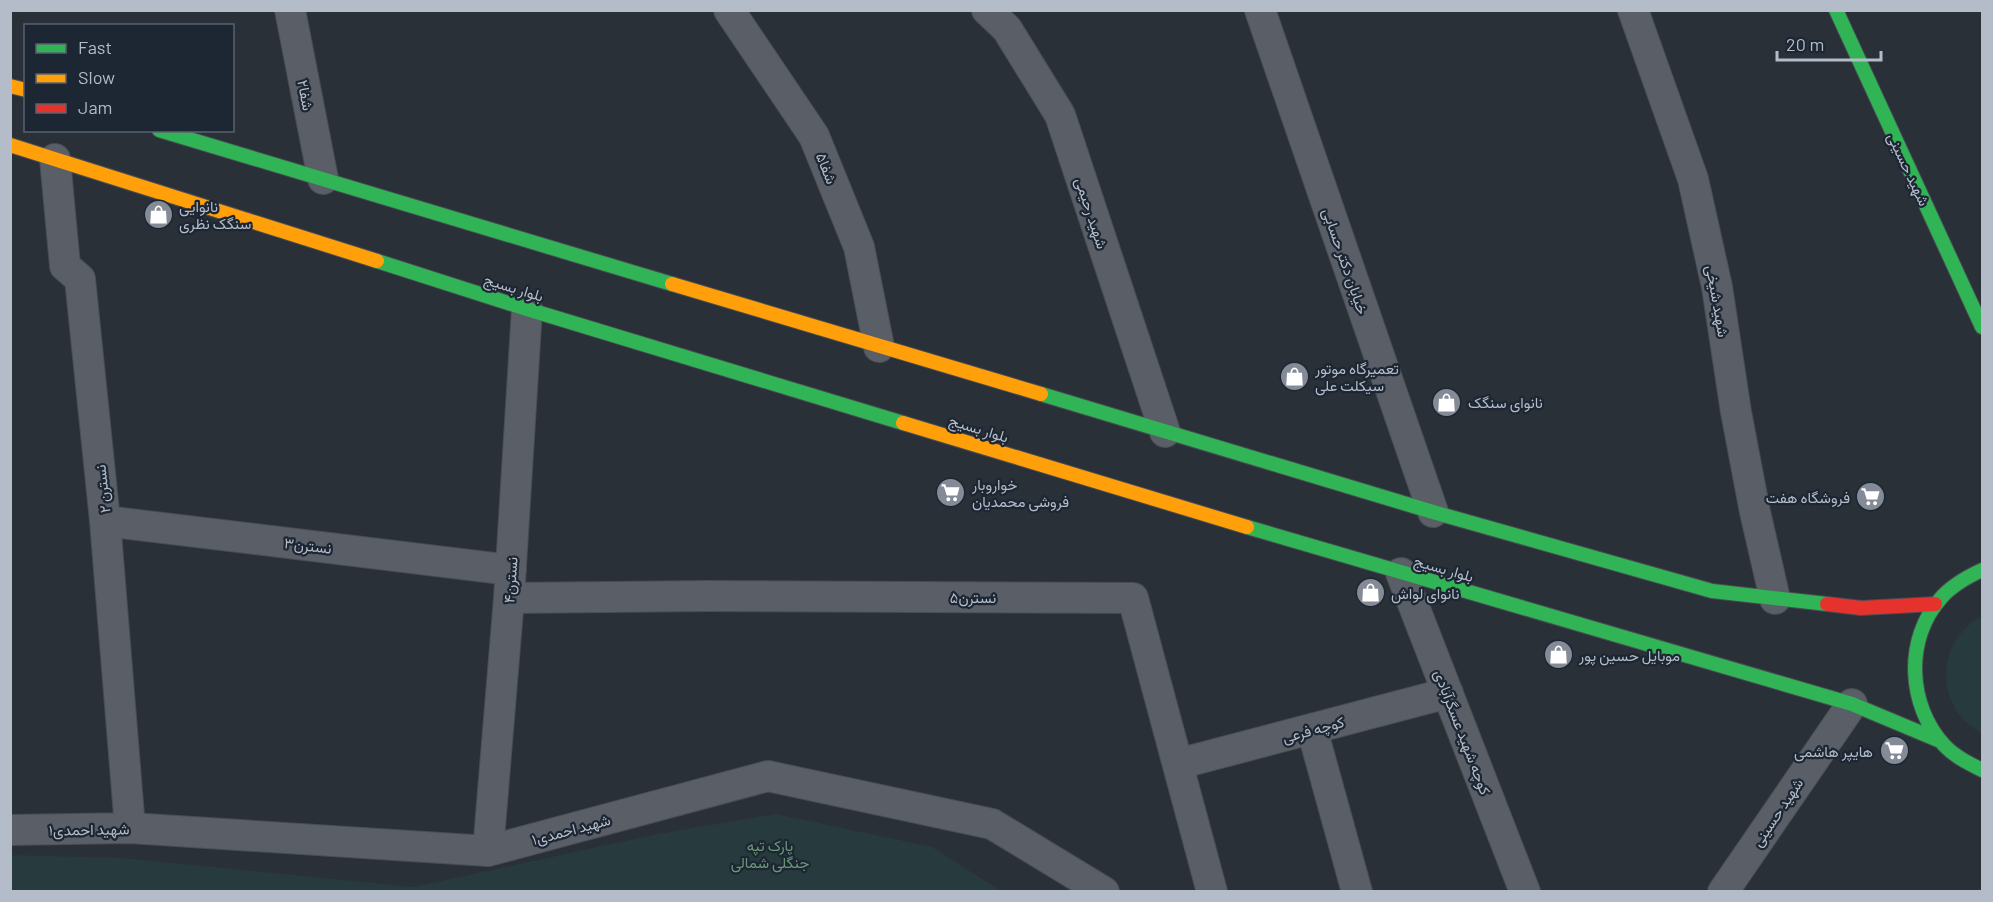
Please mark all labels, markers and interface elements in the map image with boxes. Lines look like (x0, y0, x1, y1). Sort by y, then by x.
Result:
legend (24, 24, 234, 132)
scale bar (1777, 24, 1880, 62)
text: 20 m (1786, 33, 1824, 55)
text: Fast (78, 36, 112, 58)
text: Slow (78, 66, 115, 88)
street label: شفا۲ (294, 78, 318, 112)
text: Jam (78, 96, 112, 118)
street label: شهید حسینی (1882, 130, 1934, 209)
street label: شفا۵ (813, 150, 841, 186)
street label: شهید رحیمی (1070, 175, 1112, 252)
place label: نانوایی سنگک نظری (179, 197, 252, 234)
shop icon: نانوایی سنگک نظری (142, 199, 174, 231)
street label: خیابان دکتر حسابی (1318, 206, 1373, 317)
street label: شهید شیخی (1701, 264, 1733, 339)
street label: بلوار بسیج (481, 269, 546, 307)
place label: تعمیرگاه موتور سیکلت علی (1314, 359, 1399, 396)
shop icon: تعمیرگاه موتور سیکلت علی (1278, 361, 1310, 393)
shop icon: نانوای سنگک (1431, 386, 1463, 418)
place label: نانوای سنگک (1468, 393, 1543, 413)
street label: بلوار بسیج (946, 410, 1011, 448)
street label: نسترن ۲ (91, 464, 114, 514)
place label: خواروبار فروشی محمدیان (971, 475, 1069, 512)
supermarket icon: خواروبار فروشی محمدیان (935, 477, 967, 509)
supermarket icon: فروشگاه هفت (1855, 481, 1887, 513)
place label: فروشگاه هفت (1766, 488, 1850, 507)
street label: نسترن۳ (283, 533, 333, 558)
street label: بلوار بسیج (1411, 551, 1476, 588)
street label: نسترن۴ (499, 556, 522, 604)
shop icon: نانوای لواش (1354, 577, 1386, 609)
place label: نانوای لواش (1391, 584, 1459, 604)
street label: نسترن۵ (950, 588, 996, 607)
shop icon: موبایل حسین پور (1542, 639, 1574, 671)
place label: موبایل حسین پور (1578, 646, 1680, 666)
street label: کوچه شهید عسگرآبادی (1429, 667, 1495, 798)
street label: کوچه فرعی (1280, 712, 1347, 748)
supermarket icon: هایپر هاشمی (1878, 735, 1910, 767)
place label: هایپر هاشمی (1794, 742, 1873, 762)
street label: شهید حسینی (1748, 774, 1808, 851)
street label: شهید احمدی۱ (530, 810, 613, 850)
street label: شهید احمدی۱ (48, 819, 130, 841)
park label: پارک تپه جنگلی شمالی (731, 836, 809, 873)

